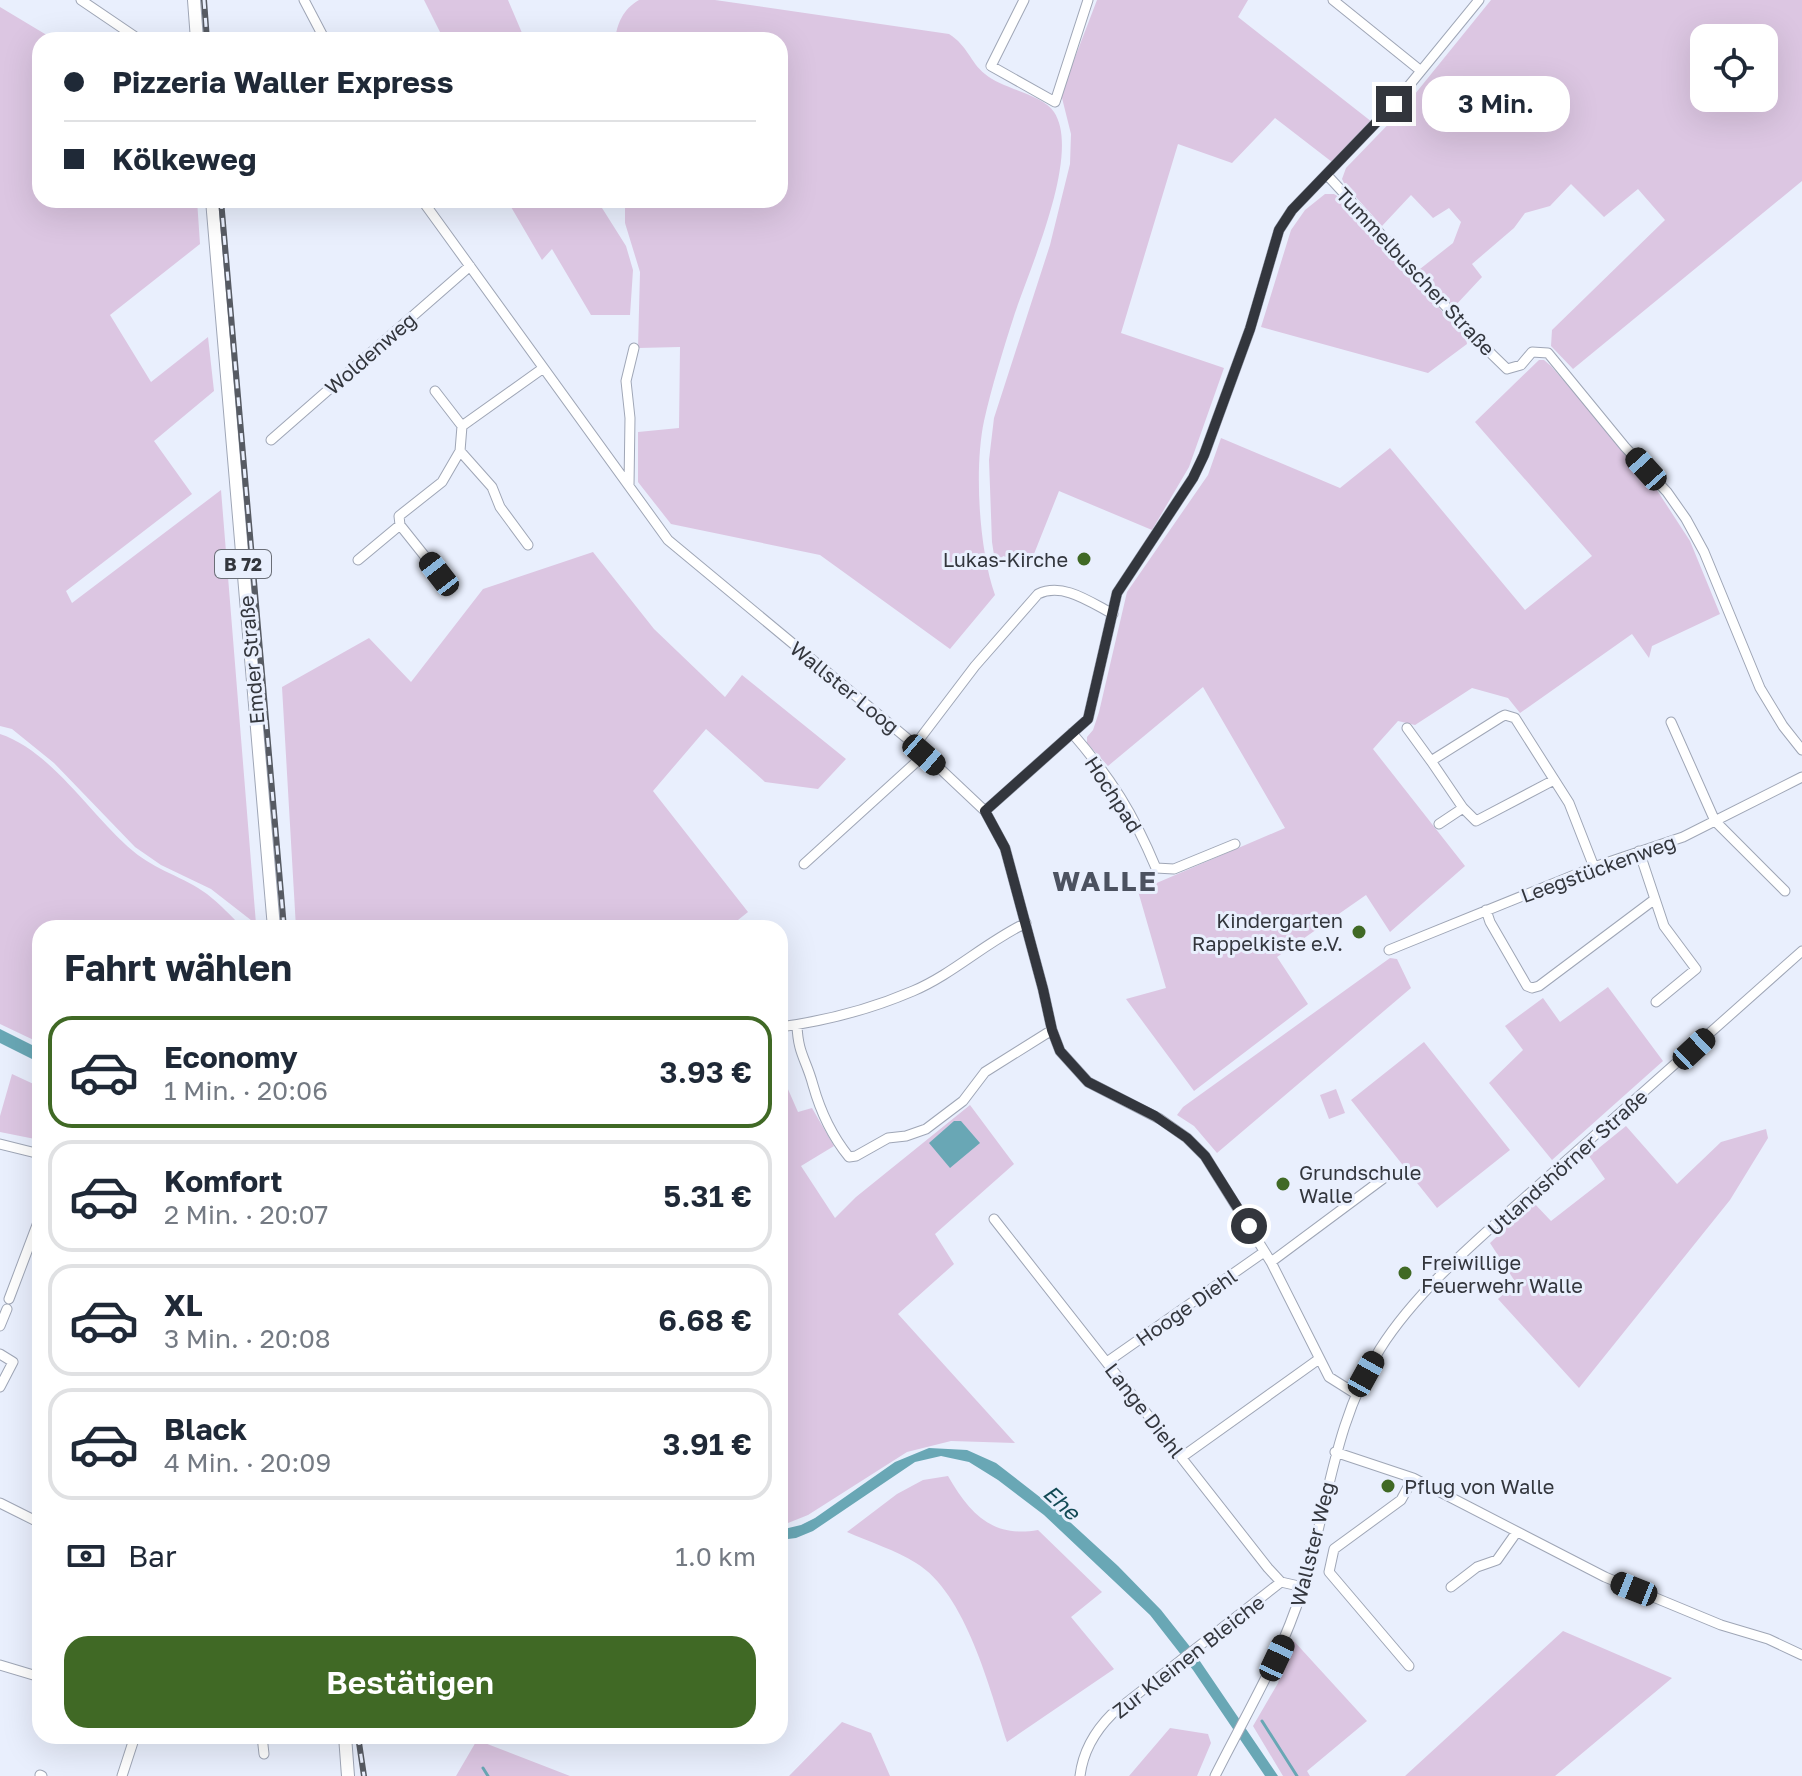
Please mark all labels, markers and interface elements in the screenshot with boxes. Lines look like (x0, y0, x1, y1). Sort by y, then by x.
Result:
map controls (1690, 24, 1778, 112)
button: locate (1690, 24, 1778, 112)
text: Pizzeria Waller Express (112, 64, 453, 100)
callout: 3 Min. (1422, 76, 1570, 132)
route end (1376, 86, 1412, 122)
text: 3 Min. (1458, 88, 1534, 119)
text: Kölkeweg (112, 141, 256, 177)
street label: Tummelbuscher Straße (1332, 182, 1500, 360)
street label: Woldenweg (320, 307, 420, 399)
car (1621, 443, 1671, 495)
place label: Lukas-Kirche (943, 547, 1068, 571)
car (415, 548, 463, 600)
road number: B 72 (215, 550, 271, 578)
marker: Lukas-Kirche (1075, 550, 1093, 568)
street label: Emder Straße (233, 595, 269, 725)
street label: Wallster Loog (786, 636, 904, 738)
car (898, 730, 950, 780)
street label: Hochpad (1080, 751, 1148, 837)
street label: Leegstückenweg (1517, 829, 1679, 907)
district label: WALLE (1052, 864, 1158, 897)
place label: Kindergarten Rappelkiste e.V. (1192, 908, 1343, 955)
marker: Kindergarten Rappelkiste e.V. (1350, 923, 1368, 941)
text: Fahrt wählen (64, 946, 292, 989)
car (1668, 1024, 1720, 1074)
icon: car (68, 1036, 140, 1108)
text: Economy (164, 1039, 298, 1075)
text: 3.93 € (660, 1054, 752, 1090)
text: 1 Min. · 20:06 (164, 1075, 328, 1106)
street label: Utlandshörner Straße (1482, 1084, 1652, 1240)
icon: car (68, 1160, 140, 1232)
place label: Grundschule Walle (1299, 1160, 1421, 1207)
text: Komfort (164, 1163, 283, 1199)
marker: Grundschule Walle (1274, 1175, 1292, 1193)
text: 5.31 € (663, 1178, 752, 1214)
text: 2 Min. · 20:07 (164, 1199, 328, 1230)
route start (1231, 1208, 1267, 1244)
place label: Freiwillige Feuerwehr Walle (1421, 1250, 1583, 1297)
street label: Hooge Diehl (1131, 1263, 1241, 1351)
marker: Freiwillige Feuerwehr Walle (1396, 1264, 1414, 1282)
icon: car (68, 1284, 140, 1356)
text: XL (164, 1287, 203, 1323)
text: 6.68 € (658, 1302, 752, 1338)
text: 3 Min. · 20:08 (164, 1323, 331, 1354)
car (1344, 1347, 1388, 1401)
street label: Lange Diehl (1101, 1358, 1189, 1462)
icon: car (68, 1408, 140, 1480)
text: Black (164, 1411, 247, 1447)
text: 3.91 € (663, 1426, 752, 1462)
text: 4 Min. · 20:09 (164, 1447, 331, 1478)
place label: Pflug von Walle (1404, 1474, 1554, 1498)
marker: Pflug von Walle (1379, 1477, 1397, 1495)
water label: Ehe (1038, 1479, 1087, 1527)
street label: Wallster Weg (1285, 1479, 1339, 1609)
icon: cash (64, 1534, 108, 1578)
text: Bar (128, 1538, 177, 1574)
text: 1.0 km (675, 1541, 756, 1572)
car (1607, 1569, 1661, 1609)
street label: Zur Kleinen Bleiche (1107, 1589, 1269, 1723)
car (1256, 1631, 1298, 1685)
button: Bestätigen (64, 1636, 756, 1728)

